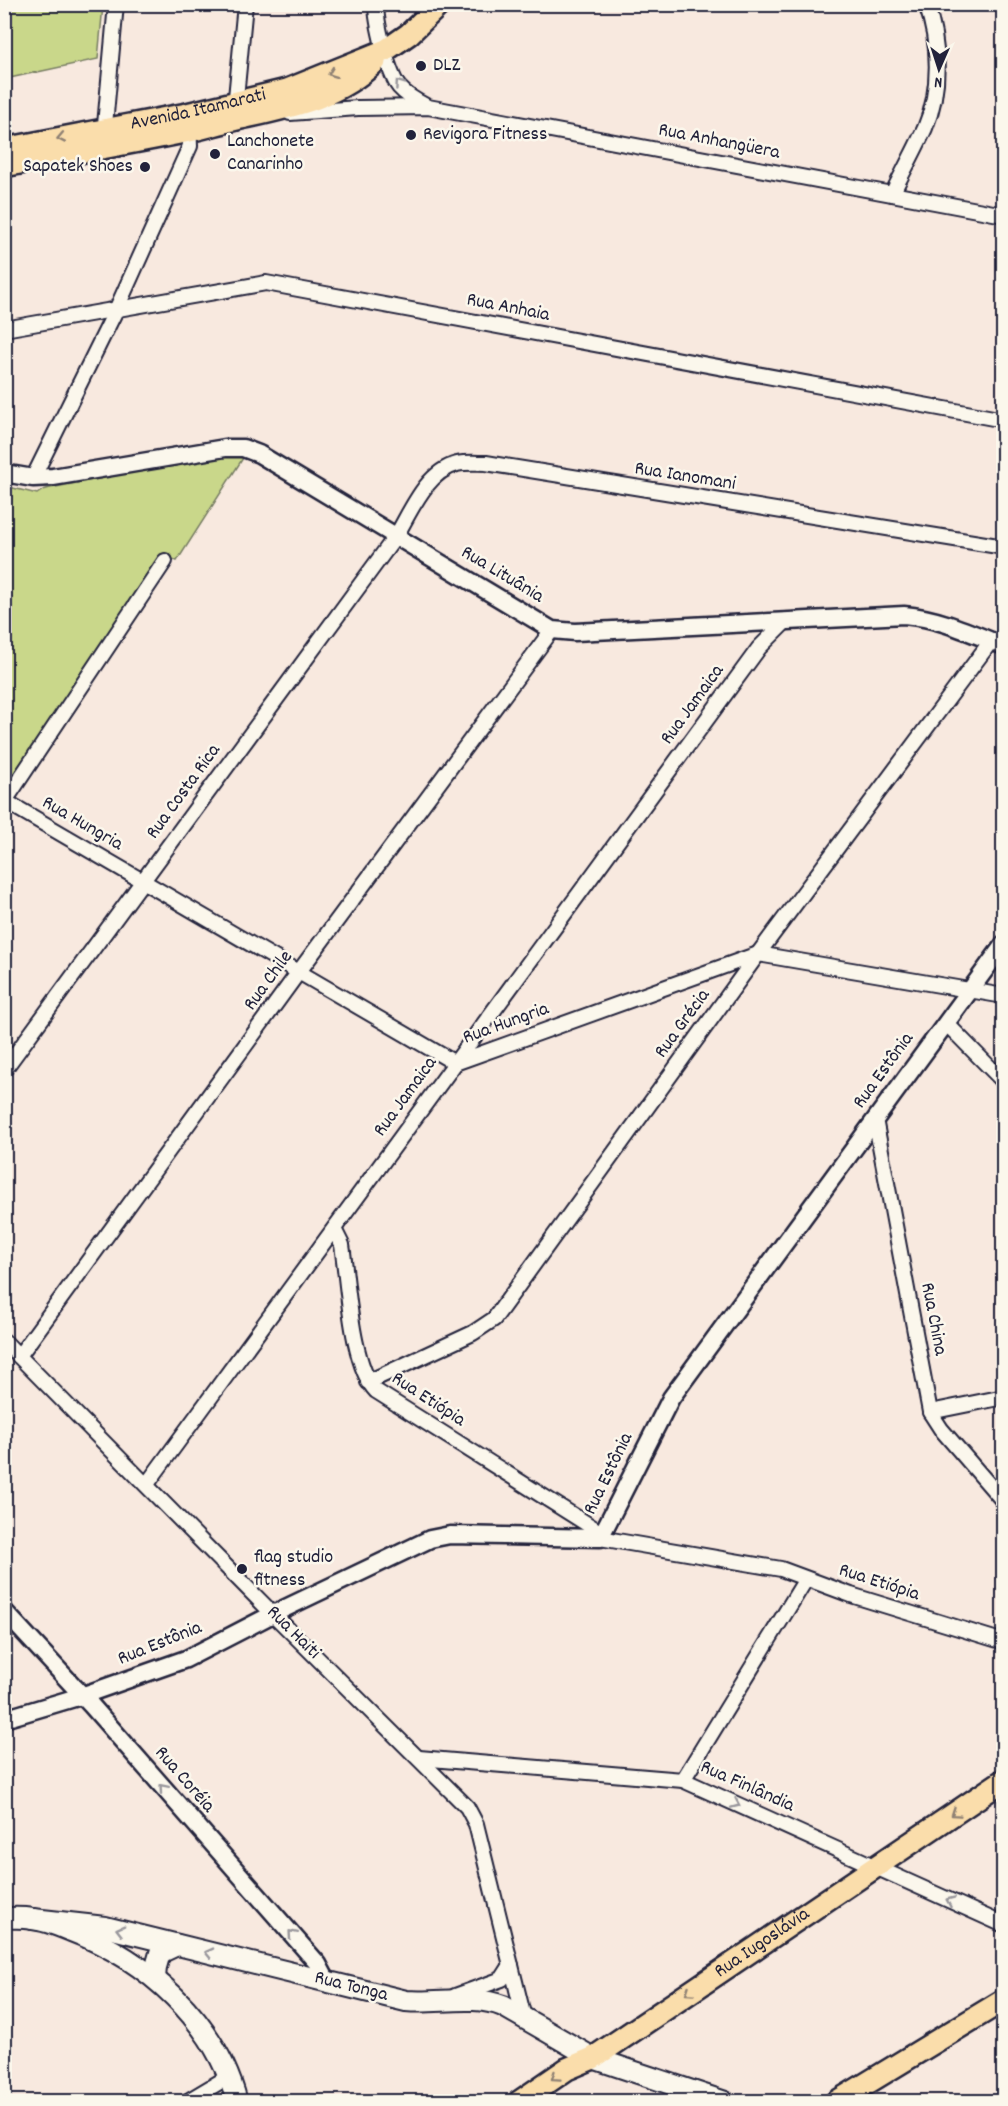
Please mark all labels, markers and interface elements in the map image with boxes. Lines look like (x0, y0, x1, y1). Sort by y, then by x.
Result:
north arrow (909, 39, 969, 99)
place label: DLZ (433, 52, 461, 80)
marker: DLZ (414, 59, 428, 73)
one-way arrow (327, 66, 338, 78)
text: N (934, 70, 943, 93)
one-way arrow (395, 80, 406, 91)
street label: Avenida Itamarati (128, 81, 269, 139)
street label: Rua Anhangüera (656, 116, 783, 168)
place label: Revigora Fitness (423, 121, 547, 149)
place label: Lanchonete Canarinho (227, 128, 314, 179)
marker: Revigora Fitness (404, 128, 418, 142)
one-way arrow (57, 131, 67, 144)
marker: Lanchonete Canarinho (208, 147, 222, 161)
place label: Sapatek Shoes (23, 153, 133, 181)
marker: Sapatek Shoes (138, 160, 152, 174)
street label: Rua Anhaia (464, 286, 553, 330)
street label: Rua Ianomani (632, 455, 738, 499)
street label: Rua Lituânia (455, 539, 549, 611)
street label: Rua Jamaica (654, 659, 732, 751)
street label: Rua Costa Rica (140, 738, 229, 845)
street label: Rua Hungria (36, 789, 128, 859)
street label: Rua Chile (238, 945, 301, 1017)
street label: Rua Grécia (648, 983, 718, 1064)
street label: Rua Hungria (459, 995, 553, 1052)
street label: Rua Estônia (847, 1027, 922, 1115)
street label: Rua Jamaica (367, 1051, 445, 1143)
street label: Rua China (912, 1280, 954, 1358)
street label: Rua Etiópia (385, 1365, 471, 1435)
street label: Rua Estônia (577, 1428, 641, 1520)
place label: flag studio fitness (254, 1544, 333, 1595)
street label: Rua Etiópia (835, 1557, 924, 1609)
marker: flag studio fitness (235, 1562, 249, 1576)
street label: Rua Haiti (260, 1600, 327, 1667)
street label: Rua Estônia (114, 1614, 207, 1674)
street label: Rua Coréia (147, 1741, 221, 1820)
street label: Rua Finlândia (695, 1754, 799, 1820)
one-way arrow (159, 1784, 170, 1795)
one-way arrow (730, 1797, 741, 1809)
one-way arrow (951, 1806, 962, 1817)
one-way arrow (946, 1896, 957, 1908)
street label: Rua Iugoslávia (709, 1901, 816, 1986)
one-way arrow (115, 1925, 125, 1938)
one-way arrow (288, 1930, 299, 1941)
one-way arrow (204, 1947, 214, 1960)
street label: Rua Tonga (311, 1964, 391, 2010)
one-way arrow (685, 1985, 695, 1997)
one-way arrow (550, 2070, 561, 2081)

